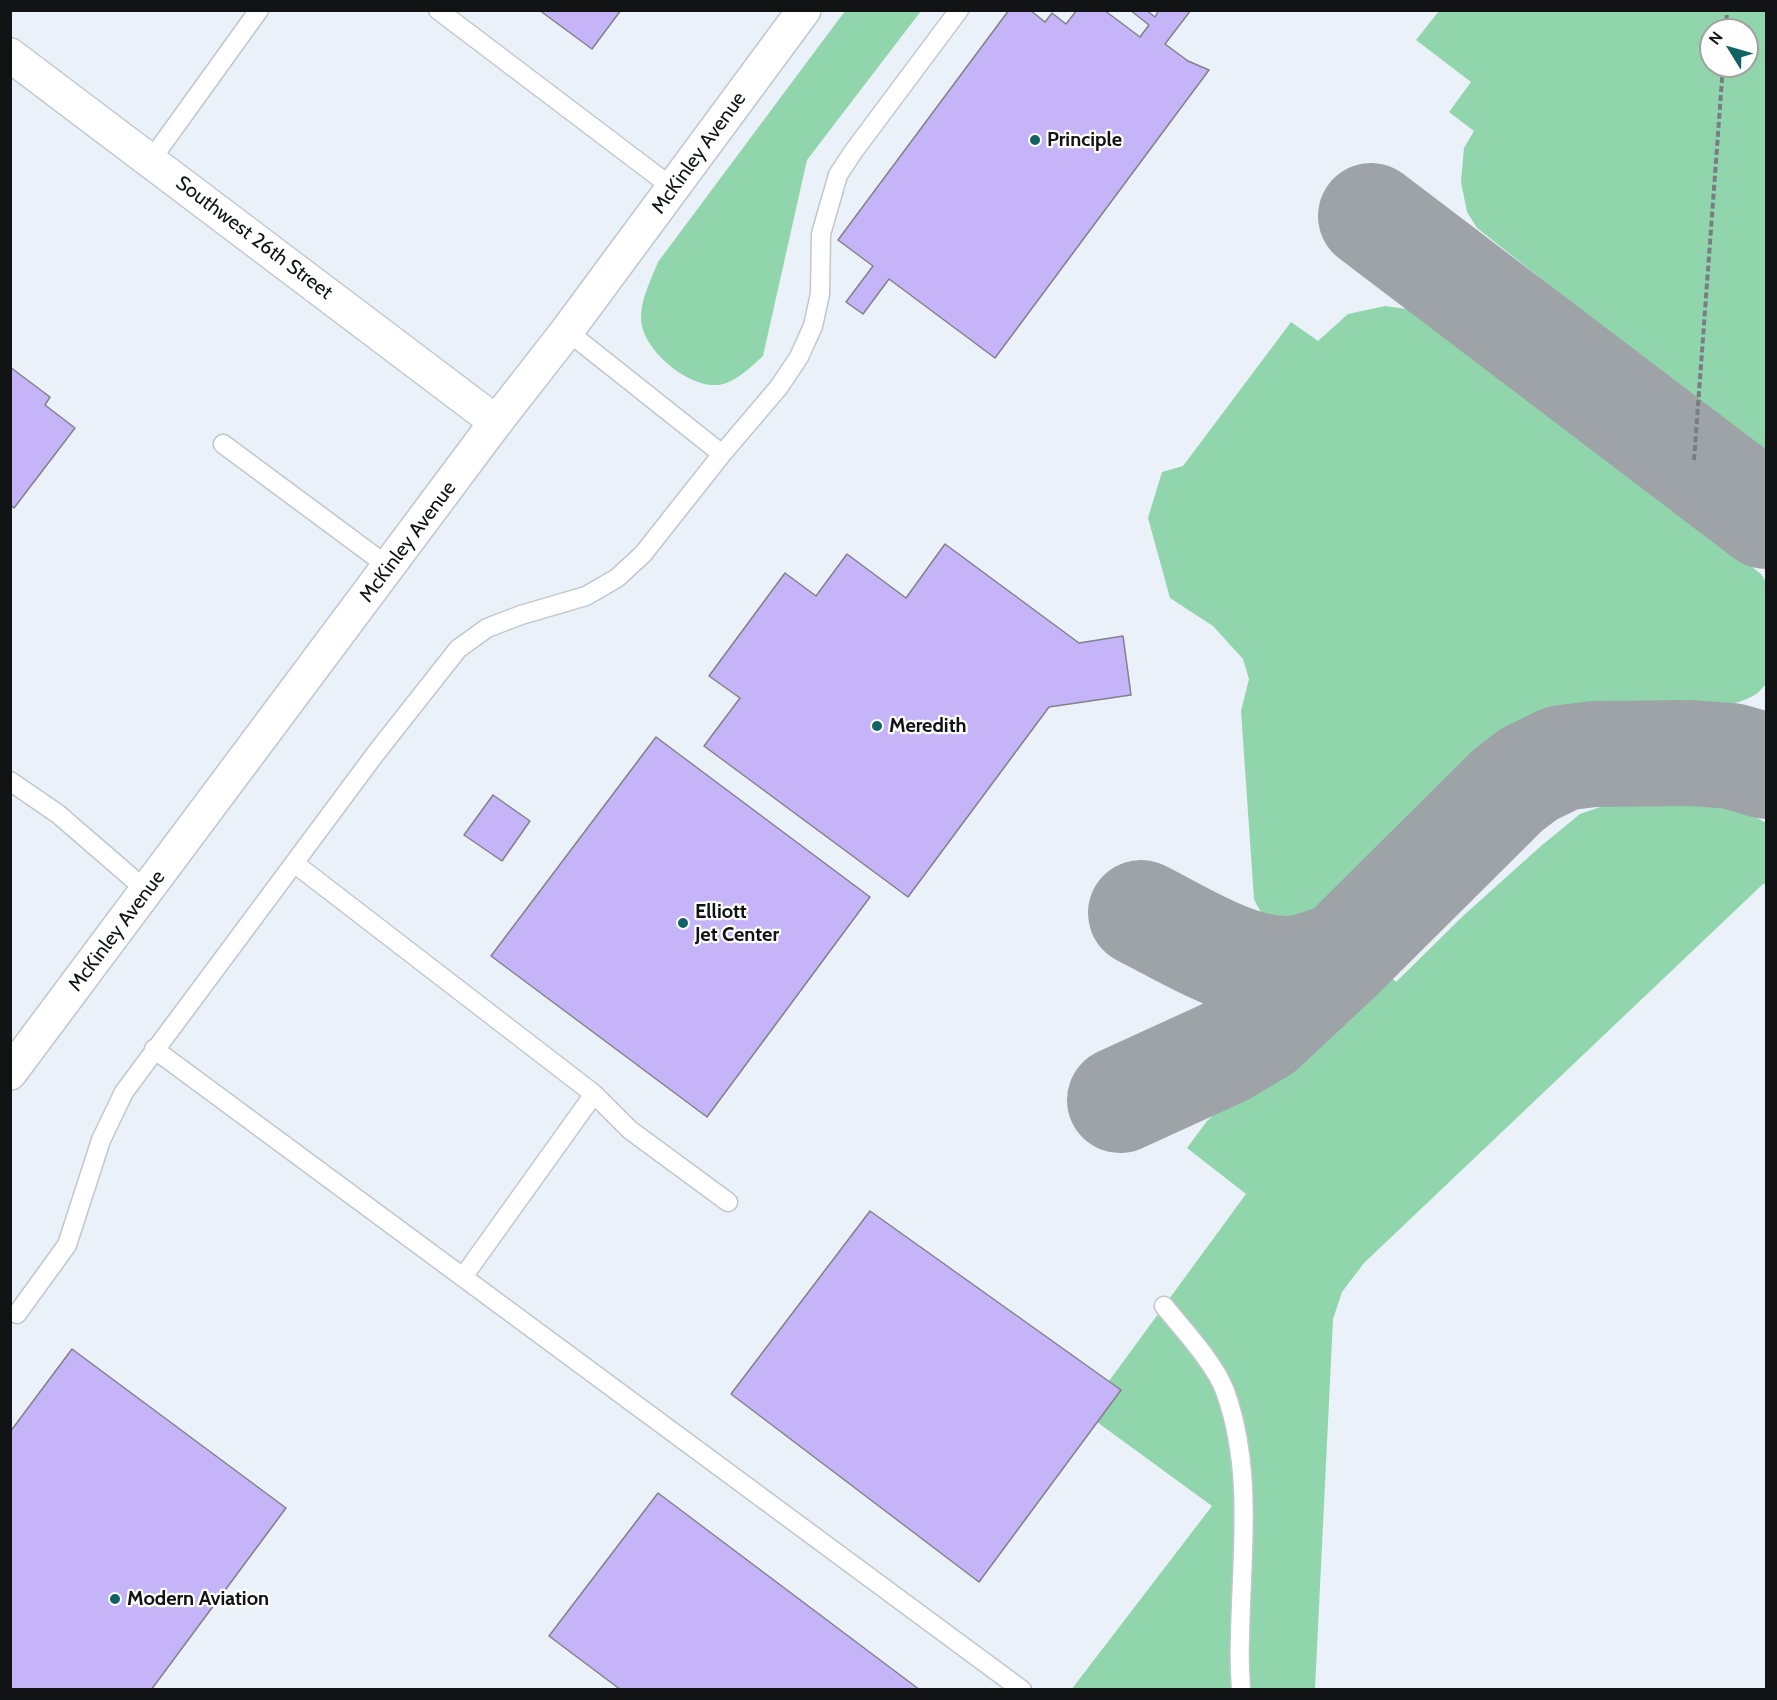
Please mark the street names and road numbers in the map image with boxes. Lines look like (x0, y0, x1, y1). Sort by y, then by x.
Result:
street label: McKinley Avenue (647, 87, 751, 219)
street label: Southwest 26th Street (171, 171, 337, 305)
street label: McKinley Avenue (355, 477, 461, 607)
street label: McKinley Avenue (64, 866, 170, 996)

